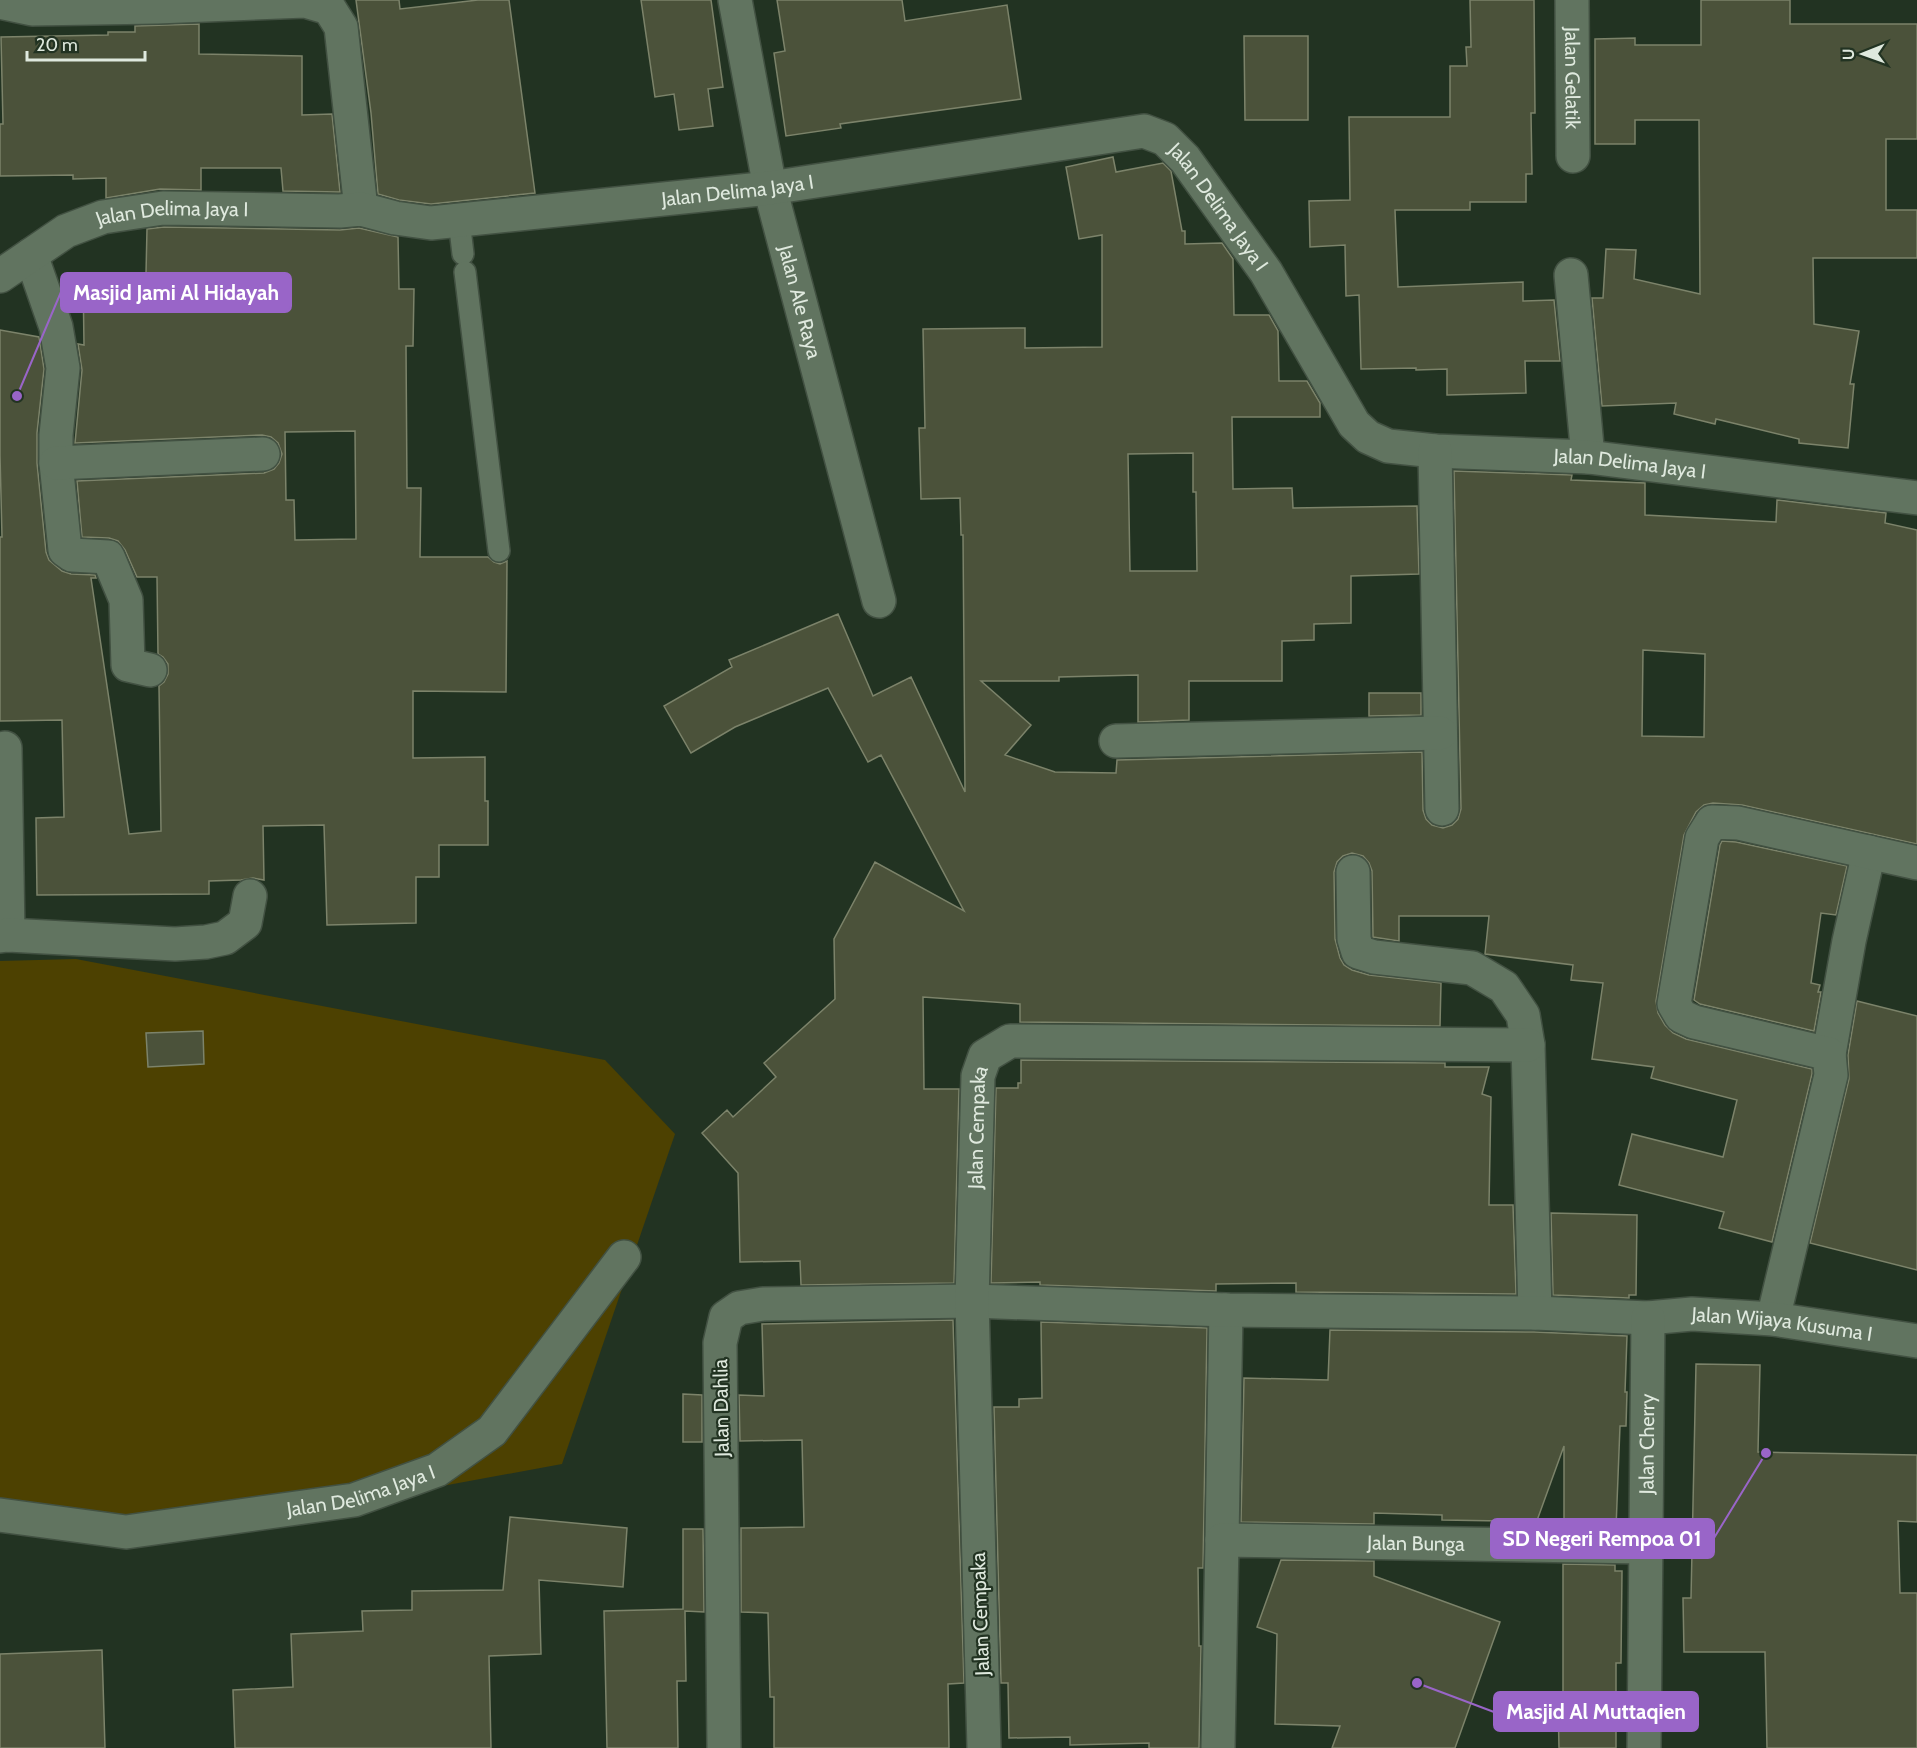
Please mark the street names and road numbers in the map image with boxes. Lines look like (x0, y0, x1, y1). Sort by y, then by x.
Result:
street label: Jalan Gelatik (1560, 26, 1585, 129)
street label: Jalan Delima Jaya I (1163, 137, 1273, 276)
street label: Jalan Delima Jaya I (659, 170, 815, 211)
street label: Jalan Delima Jaya I (91, 196, 249, 231)
street label: Jalan Ale Raya (773, 241, 827, 362)
street label: Jalan Delima Jaya I (1552, 444, 1707, 484)
street label: Jalan Cempaka (963, 1062, 993, 1190)
street label: Jalan Wijaya Kusuma I (1690, 1302, 1874, 1346)
street label: Jalan Dahlia (708, 1358, 734, 1458)
street label: Jalan Cherry (1634, 1394, 1659, 1495)
street label: Jalan Delima Jaya I (284, 1460, 438, 1521)
street label: Jalan Bunga (1366, 1530, 1465, 1556)
street label: Jalan Cempaka (966, 1551, 994, 1677)

